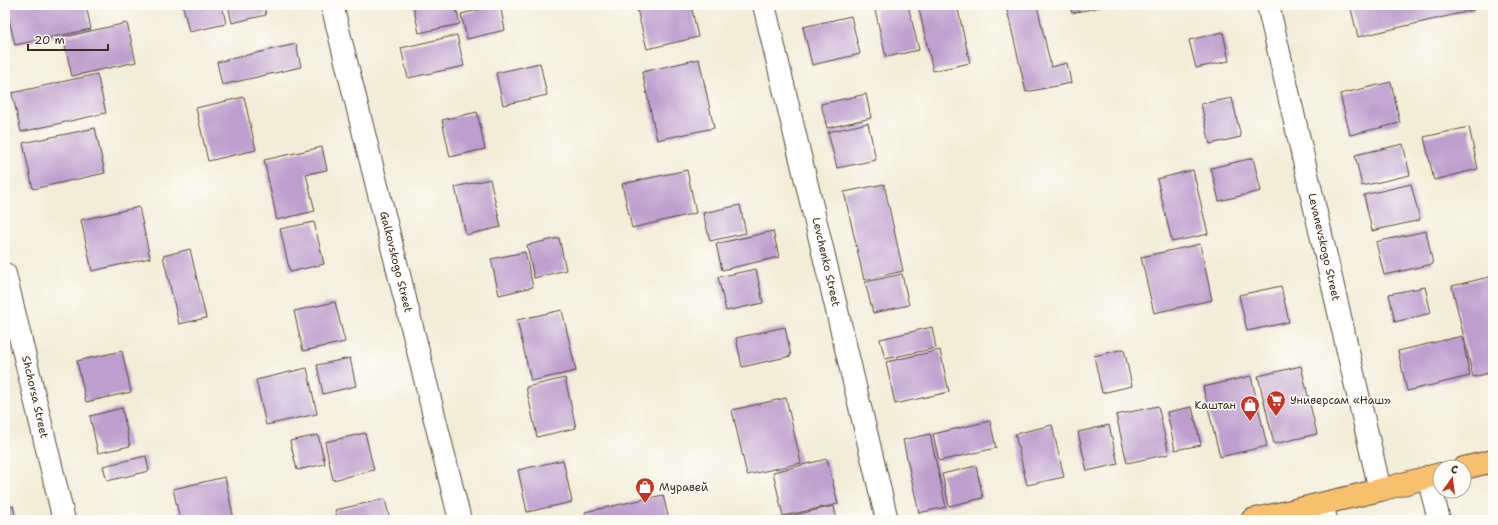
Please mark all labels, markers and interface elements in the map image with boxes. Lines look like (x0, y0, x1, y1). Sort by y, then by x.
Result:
scale bar (28, 26, 108, 52)
text: 20 m (34, 32, 65, 48)
street label: Levanevskogo Street (1304, 192, 1344, 302)
street label: Galkovskogo Street (376, 210, 416, 314)
street label: Levchenko Street (808, 216, 844, 308)
street label: Shchorsa Street (18, 354, 52, 440)
supermarket icon: Универсам «Наш» (1265, 389, 1287, 417)
place label: Универсам «Наш» (1290, 393, 1391, 408)
shop icon: Каштан (1239, 394, 1261, 422)
place label: Каштан (1195, 398, 1236, 413)
north arrow (1432, 459, 1472, 499)
text: С (1449, 462, 1460, 478)
shop icon: Муравей (634, 476, 656, 504)
place label: Муравей (659, 480, 708, 495)

